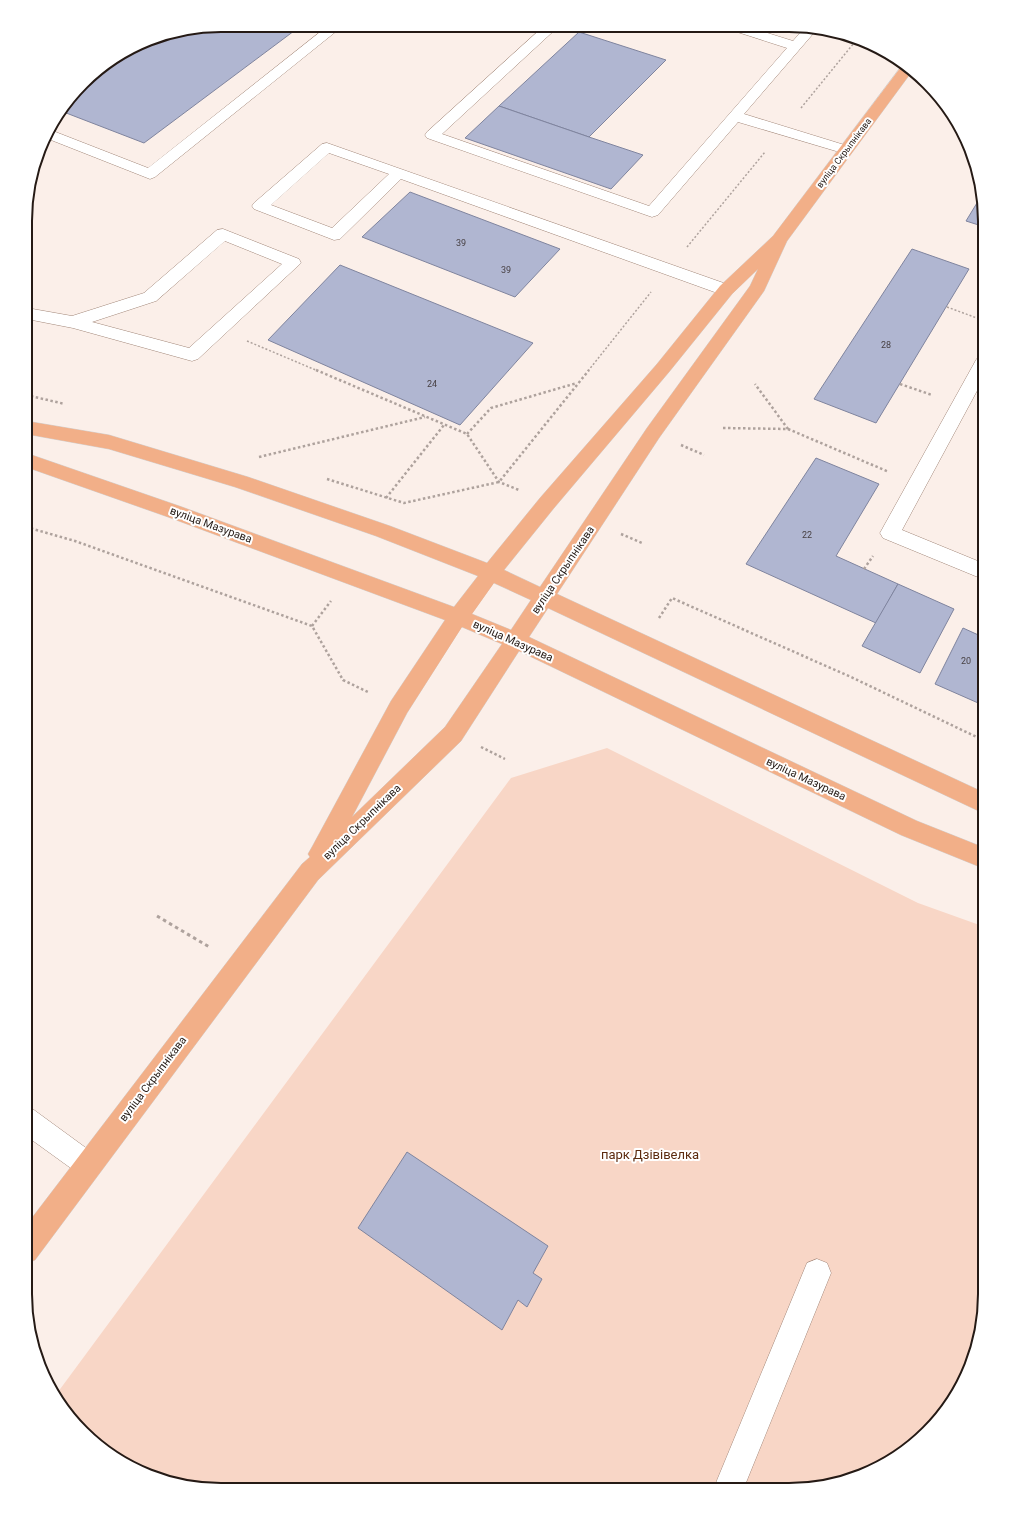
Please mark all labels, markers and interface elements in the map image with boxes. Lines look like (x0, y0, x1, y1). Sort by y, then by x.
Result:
street label: вуліца Скрыпнікава (815, 116, 873, 190)
house number: 39 (456, 238, 466, 248)
house number: 39 (501, 265, 511, 275)
house number: 28 (881, 340, 891, 350)
house number: 24 (427, 379, 437, 389)
street label: вуліца Мазурава (168, 504, 254, 546)
street label: вуліца Скрыпнікава (529, 524, 597, 616)
house number: 22 (802, 530, 812, 540)
street label: вуліца Мазурава (471, 618, 555, 664)
house number: 20 (961, 656, 971, 666)
street label: вуліца Мазурава (764, 755, 848, 803)
street label: вуліца Скрыпнікава (320, 782, 404, 862)
street label: вуліца Скрыпнікава (117, 1034, 189, 1124)
park label: парк Дзівівелка (601, 1147, 699, 1162)

